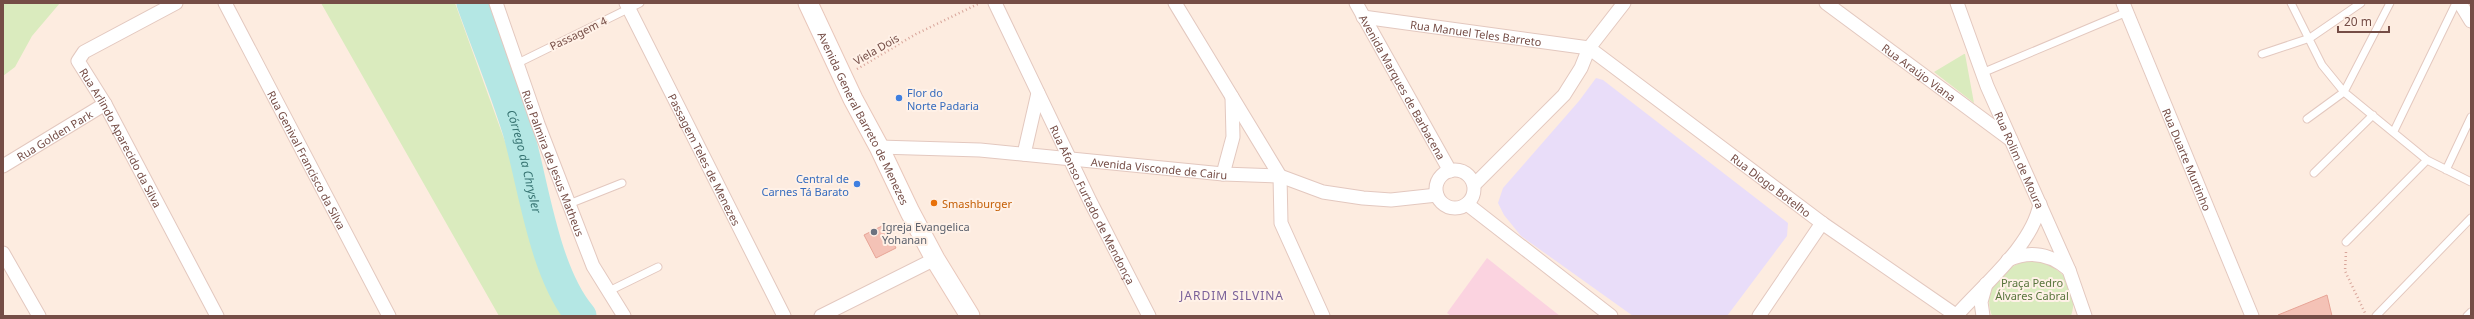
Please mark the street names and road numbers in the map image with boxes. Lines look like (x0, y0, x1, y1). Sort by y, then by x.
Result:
street label: Passagem 4 (547, 12, 610, 53)
street label: Avenida Marques de Barbacena (1356, 12, 1449, 162)
street label: Rua Manuel Teles Barreto (1409, 16, 1543, 49)
street label: Avenida General Barreto de Menezes (815, 29, 913, 207)
street label: Viela Dois (850, 30, 902, 68)
street label: Rua Araújo Viana (1879, 40, 1959, 104)
street label: Rua Arlindo Aparecido da Silva (77, 65, 166, 210)
street label: Rua Genival Francisco da Silva (265, 88, 350, 232)
street label: Rua Palmira de Jesus Matheus (519, 88, 588, 238)
street label: Passagem Teles de Menezes (665, 91, 744, 228)
street label: Rua Golden Park (14, 106, 95, 164)
street label: Rua Duarte Murtinho (2160, 106, 2215, 213)
street label: Rua Rolim de Moura (1992, 109, 2048, 211)
street label: Rua Afonso Furtado de Mendonça (1047, 122, 1139, 287)
street label: Rua Diogo Botelho (1728, 150, 1815, 220)
street label: Avenida Visconde de Cairu (1090, 153, 1227, 182)

